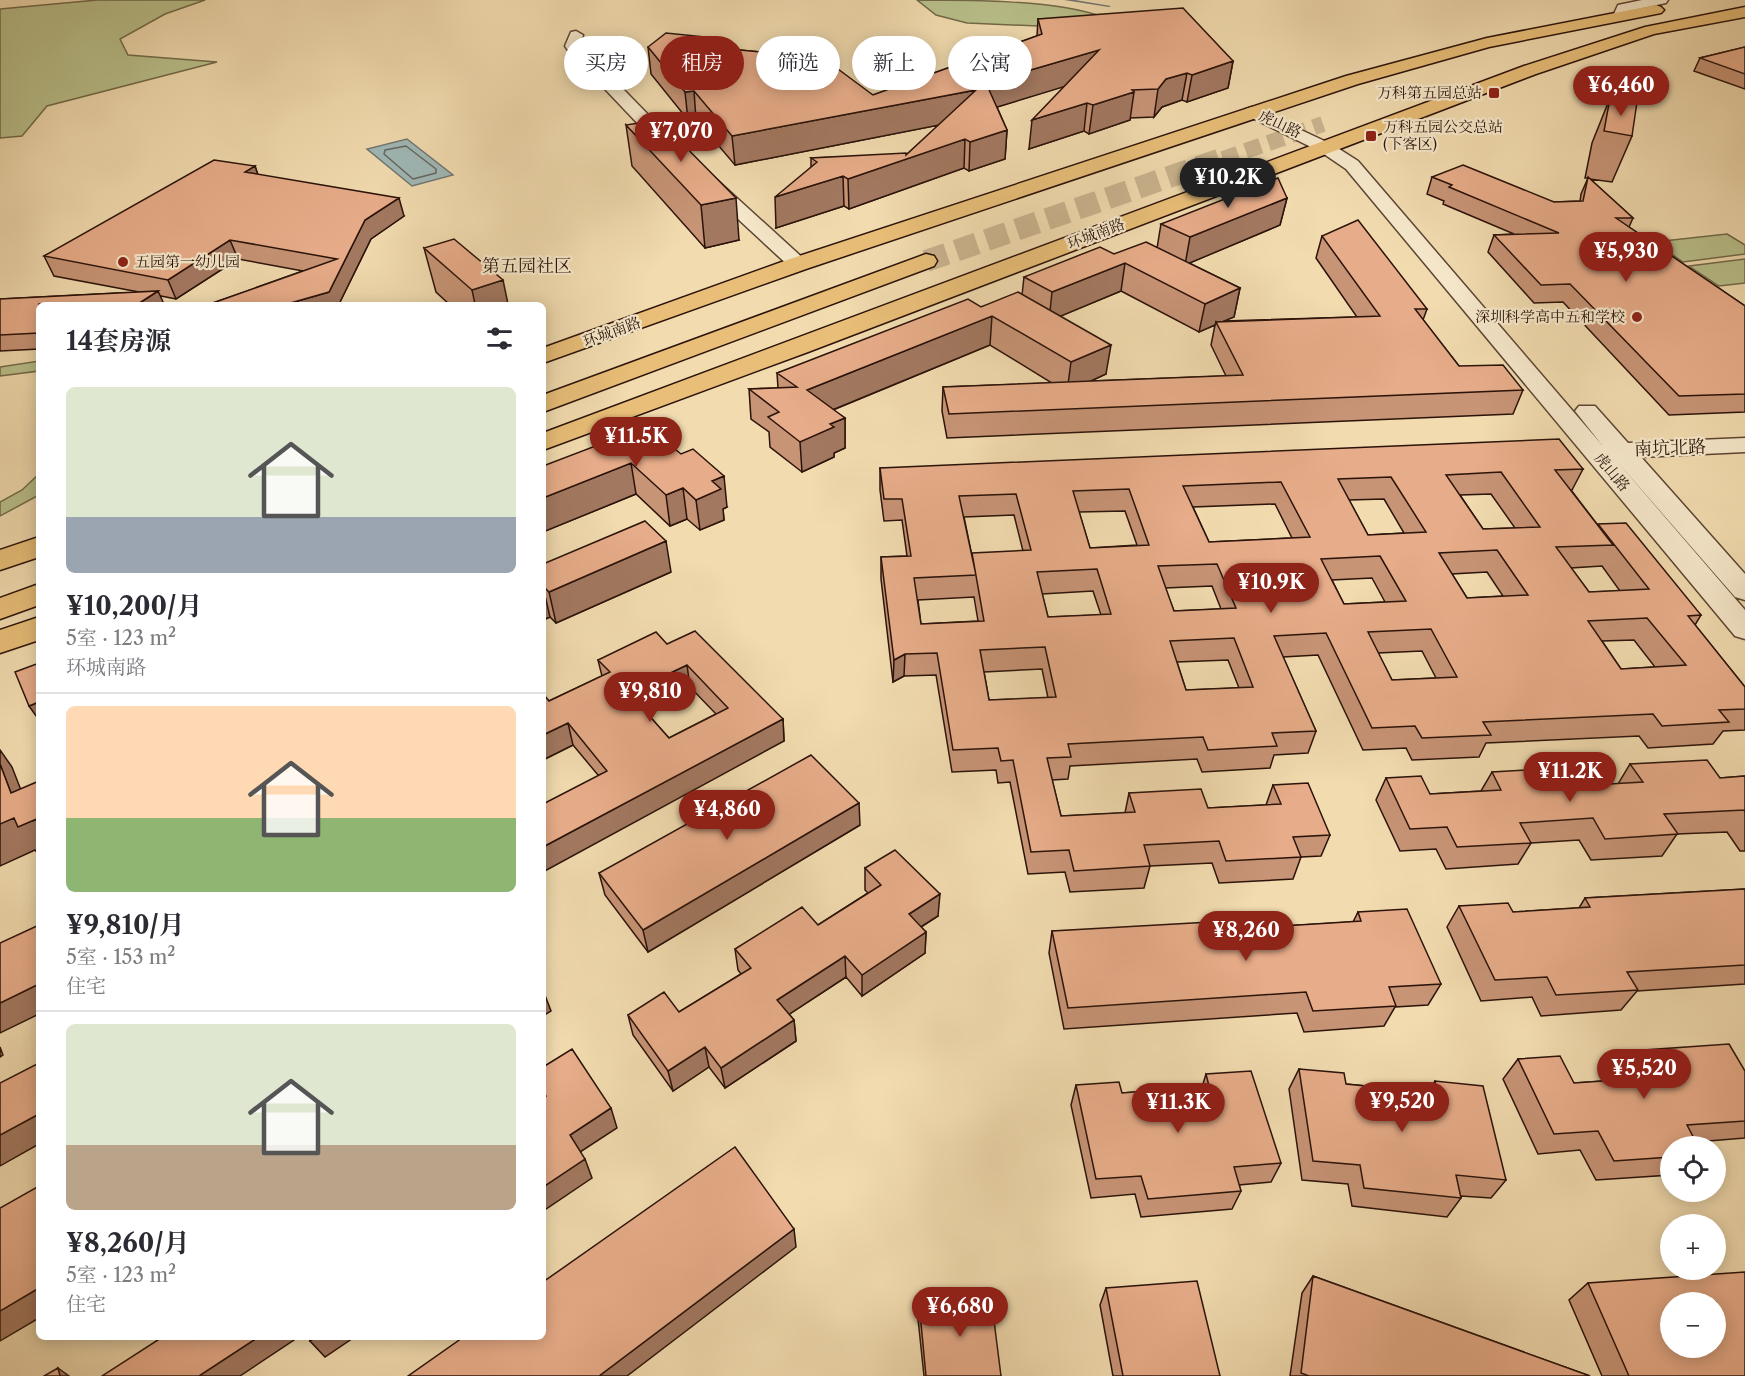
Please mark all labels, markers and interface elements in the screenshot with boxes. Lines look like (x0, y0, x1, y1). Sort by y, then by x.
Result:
chip: 买房 (564, 36, 648, 90)
chip: 租房 (660, 36, 744, 90)
chip: 筛选 (756, 36, 840, 90)
chip: 新上 (852, 36, 936, 90)
chip: 公寓 (948, 36, 1032, 90)
pin: ¥6,460 (1572, 66, 1670, 117)
text: ¥6,460 (1587, 73, 1655, 97)
place label: 万科第五园总站 (1377, 83, 1482, 102)
marker: 万科第五园总站 (1487, 86, 1501, 100)
street label: 虎山路 (1256, 105, 1305, 142)
pin: ¥7,070 (632, 112, 730, 163)
place label: 万科五园公交总站 (下客区) (1383, 117, 1503, 153)
text: ¥7,070 (649, 119, 713, 143)
marker: 万科五园公交总站 (下客区) (1364, 129, 1378, 143)
pin: ¥10.2K (1179, 158, 1277, 209)
text: ¥10.2K (1194, 165, 1262, 189)
street label: 环城南路 (1064, 214, 1127, 253)
pin: ¥5,930 (1577, 232, 1675, 283)
text: ¥5,930 (1593, 239, 1659, 263)
place label: 五园第一幼儿园 (135, 252, 240, 271)
marker: 五园第一幼儿园 (116, 255, 130, 269)
district label: 第五园社区 (482, 255, 572, 277)
place label: 深圳科学高中五和学校 (1475, 307, 1625, 326)
marker: 深圳科学高中五和学校 (1630, 310, 1644, 324)
street label: 环城南路 (580, 312, 643, 351)
icon: filters (483, 322, 516, 355)
text: 14套房源 (66, 325, 171, 357)
pin: ¥11.5K (587, 417, 685, 468)
text: ¥11.5K (604, 424, 668, 448)
icon: home (237, 426, 345, 534)
street label: 南坑北路 (1634, 436, 1706, 460)
street label: 虎山路 (1591, 448, 1634, 495)
pin: ¥10.9K (1222, 563, 1320, 614)
text: ¥10.9K (1237, 570, 1305, 594)
text: ¥10,200/月 (66, 590, 202, 622)
text: 5室 · 123 m² (66, 626, 176, 650)
text: 环城南路 (66, 655, 146, 679)
pin: ¥9,810 (601, 672, 699, 723)
text: ¥9,810 (618, 679, 682, 703)
icon: home (237, 745, 345, 853)
pin: ¥11.2K (1521, 752, 1619, 803)
text: ¥11.2K (1537, 759, 1603, 783)
pin: ¥4,860 (678, 790, 776, 841)
text: ¥4,860 (693, 797, 761, 821)
text: ¥9,810/月 (66, 909, 185, 941)
pin: ¥8,260 (1197, 911, 1295, 962)
text: ¥8,260 (1212, 918, 1280, 942)
text: 5室 · 153 m² (66, 945, 176, 969)
text: 住宅 (66, 974, 106, 998)
pin: ¥5,520 (1595, 1049, 1693, 1100)
text: ¥5,520 (1611, 1056, 1677, 1080)
icon: home (237, 1063, 345, 1171)
pin: ¥9,520 (1353, 1082, 1451, 1133)
pin: ¥11.3K (1129, 1083, 1227, 1134)
text: ¥9,520 (1369, 1089, 1435, 1113)
text: ¥11.3K (1146, 1090, 1210, 1114)
map controls (1660, 1136, 1726, 1358)
button: locate (1660, 1136, 1726, 1202)
button: + (1660, 1214, 1726, 1280)
text: ¥8,260/月 (66, 1227, 190, 1259)
text: 5室 · 123 m² (66, 1263, 176, 1287)
pin: ¥6,680 (911, 1287, 1009, 1338)
text: 住宅 (66, 1292, 106, 1316)
button: − (1660, 1292, 1726, 1358)
text: ¥6,680 (926, 1294, 994, 1318)

